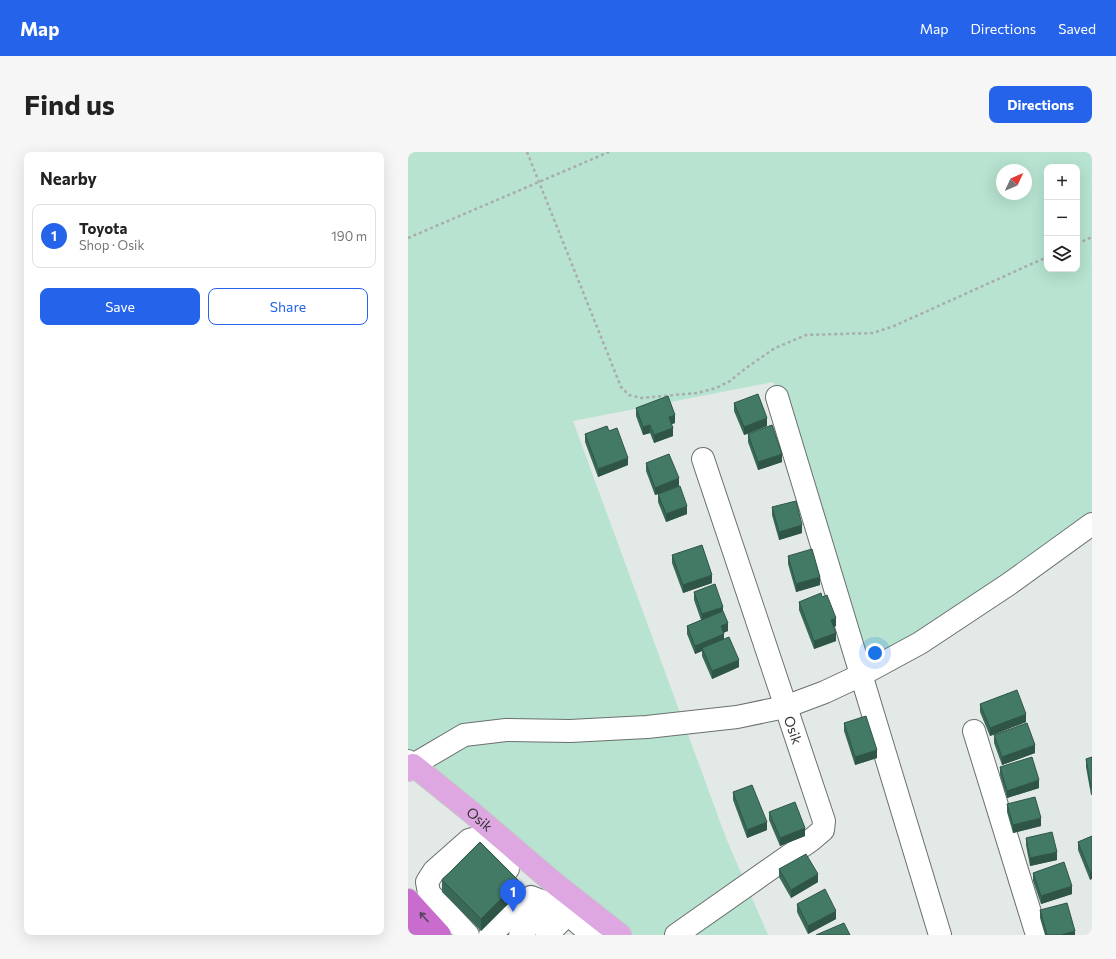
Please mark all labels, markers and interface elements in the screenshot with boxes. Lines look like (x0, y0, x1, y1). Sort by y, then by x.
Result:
text: Map (20, 17, 59, 40)
text: Map (920, 20, 949, 37)
text: Directions (971, 20, 1036, 37)
text: Saved (1058, 20, 1096, 37)
button: Directions (989, 86, 1092, 123)
text: Find us (24, 87, 115, 121)
north arrow (996, 164, 1032, 200)
map controls (1044, 164, 1080, 272)
button: + (1044, 164, 1080, 200)
text: Nearby (40, 168, 97, 189)
button: − (1044, 200, 1080, 236)
text: Toyota (79, 219, 127, 237)
text: 1 (51, 228, 57, 244)
text: 190 m (331, 228, 367, 244)
button: layers (1044, 236, 1080, 272)
text: Shop · Osik (79, 237, 145, 253)
button: Save (40, 288, 200, 325)
button: Share (208, 288, 368, 325)
your location (865, 643, 885, 663)
street label: Osik (781, 713, 806, 747)
street label: Osik (463, 803, 497, 835)
pin: 1 (500, 879, 526, 912)
one-way arrow (420, 913, 429, 923)

